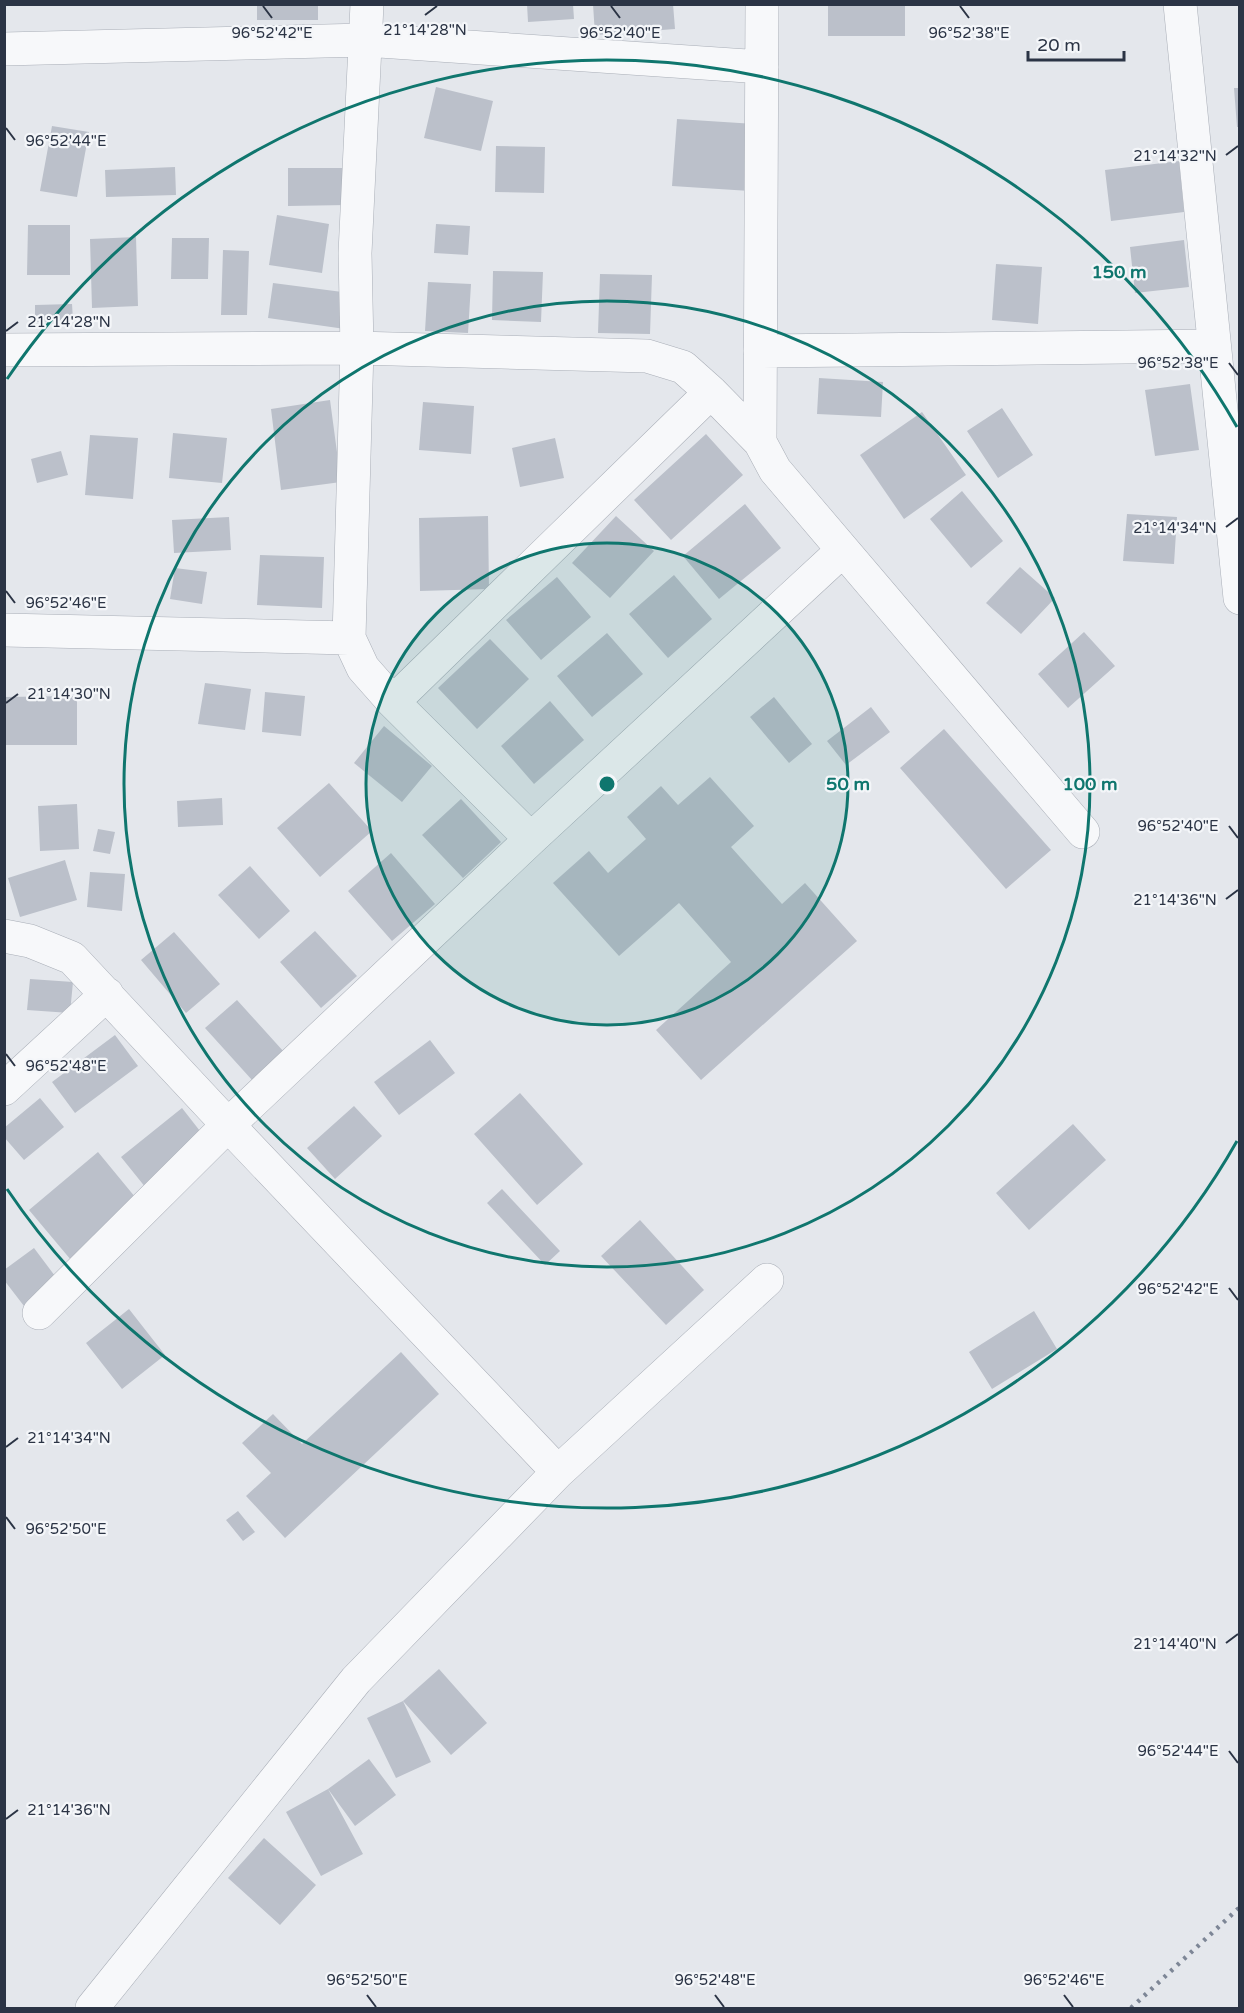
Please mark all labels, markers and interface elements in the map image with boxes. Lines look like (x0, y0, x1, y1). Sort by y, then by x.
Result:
text: 21°14'28"N (383, 21, 467, 39)
text: 96°52'42"E (231, 24, 313, 42)
text: 96°52'40"E (579, 24, 661, 42)
text: 96°52'38"E (928, 24, 1010, 42)
scale bar (1028, 24, 1124, 62)
text: 20 m (1037, 34, 1081, 56)
text: 96°52'44"E (25, 132, 107, 150)
text: 21°14'32"N (1133, 147, 1217, 165)
text: 150 m (1091, 261, 1147, 283)
text: 21°14'28"N (27, 313, 111, 331)
text: 96°52'38"E (1137, 354, 1219, 372)
text: 21°14'34"N (1133, 519, 1217, 537)
text: 96°52'46"E (25, 594, 107, 612)
text: 21°14'30"N (27, 685, 111, 703)
text: 50 m (826, 773, 870, 795)
text: 100 m (1062, 773, 1118, 795)
centre of rings (597, 774, 617, 794)
text: 96°52'40"E (1137, 817, 1219, 835)
text: 21°14'36"N (1133, 891, 1217, 909)
text: 96°52'48"E (25, 1057, 107, 1075)
text: 96°52'42"E (1137, 1280, 1219, 1298)
text: 21°14'34"N (27, 1429, 111, 1447)
text: 96°52'50"E (25, 1520, 107, 1538)
text: 21°14'40"N (1133, 1635, 1217, 1653)
text: 96°52'44"E (1137, 1742, 1219, 1760)
text: 21°14'36"N (27, 1801, 111, 1819)
text: 96°52'50"E (326, 1971, 408, 1989)
text: 96°52'48"E (674, 1971, 756, 1989)
text: 96°52'46"E (1023, 1971, 1105, 1989)

